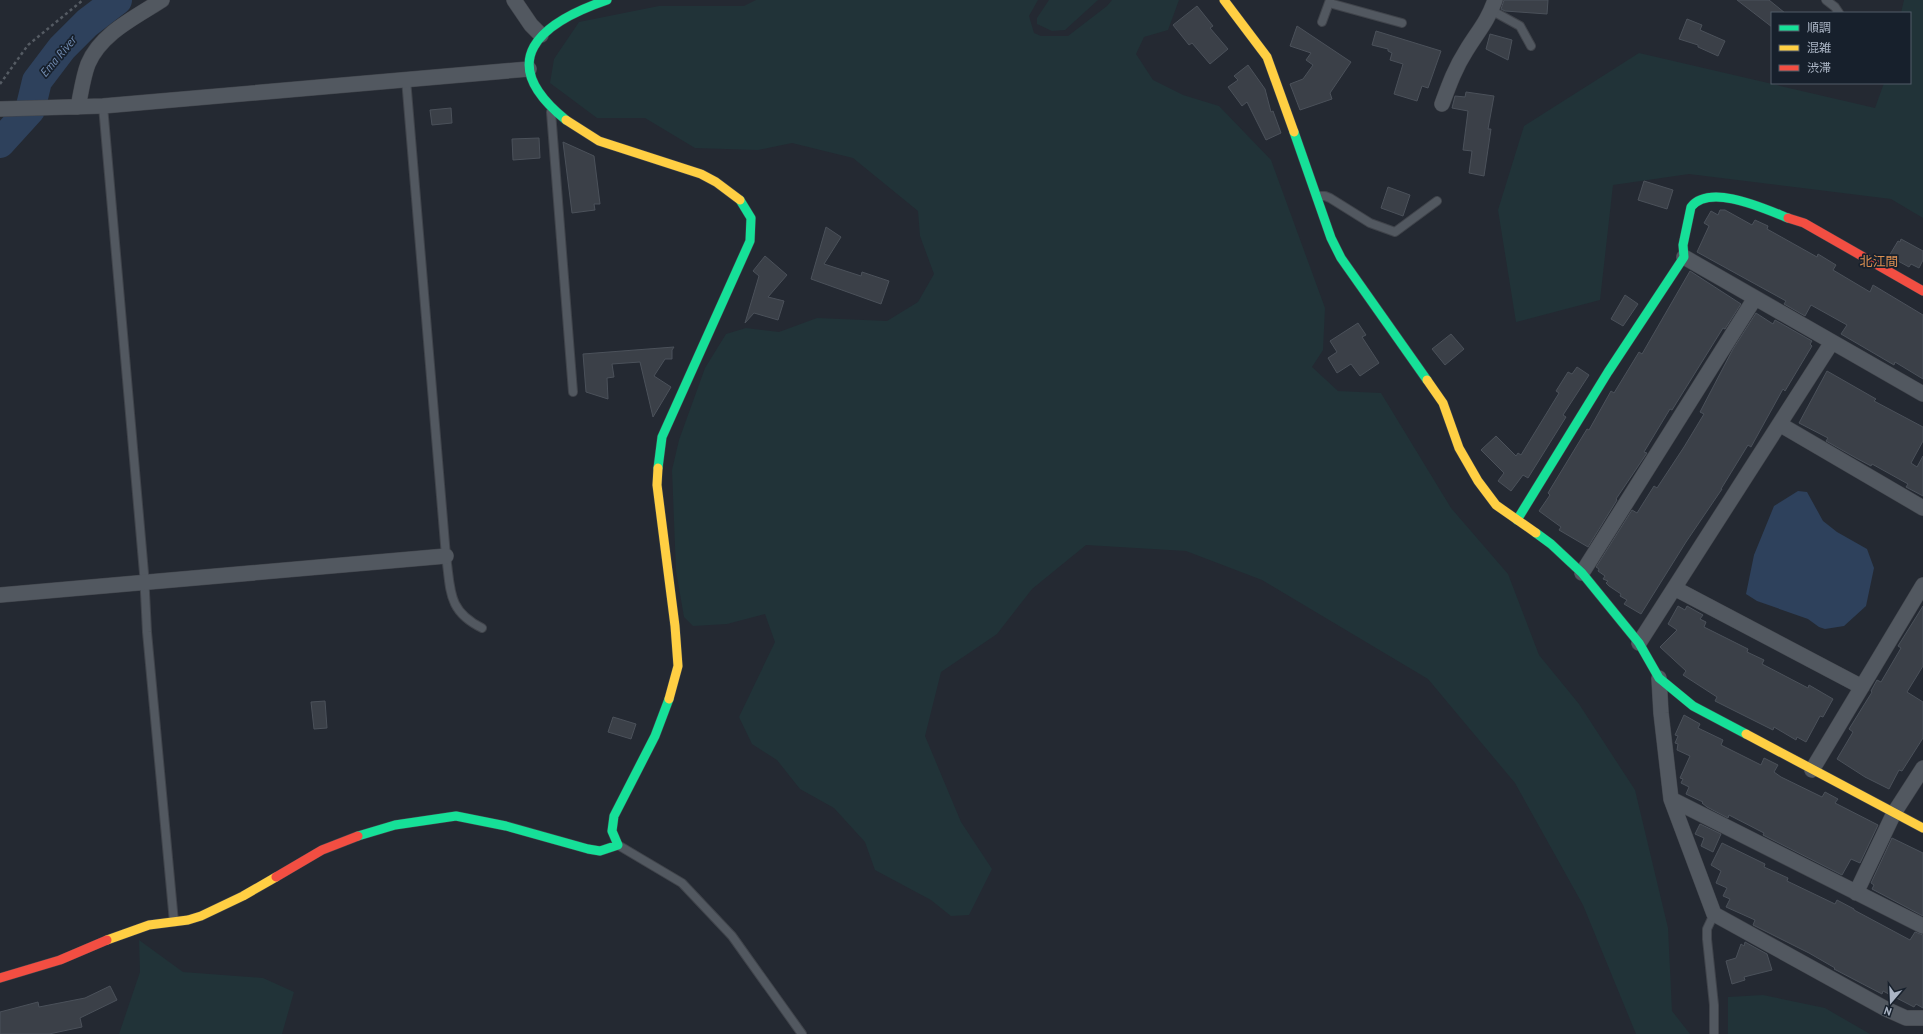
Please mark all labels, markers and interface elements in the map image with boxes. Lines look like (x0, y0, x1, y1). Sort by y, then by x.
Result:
legend (1771, 12, 1911, 84)
text: 順調 (1807, 20, 1831, 35)
water label: Ema River (37, 32, 80, 79)
text: 混雑 (1807, 40, 1831, 55)
text: 渋滞 (1807, 60, 1831, 75)
district label: 北江間 (1859, 253, 1899, 270)
north arrow (1871, 982, 1911, 1022)
text: N (1882, 1004, 1893, 1019)

